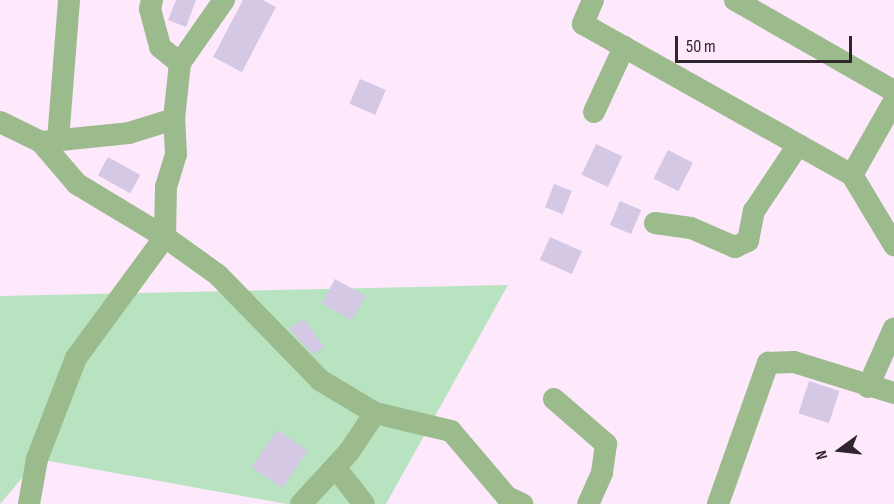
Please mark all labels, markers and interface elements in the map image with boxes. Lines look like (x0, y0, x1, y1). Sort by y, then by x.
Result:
scale bar (678, 24, 855, 62)
text: 50 m (686, 36, 716, 57)
north arrow (810, 420, 870, 480)
text: N (812, 448, 832, 461)

